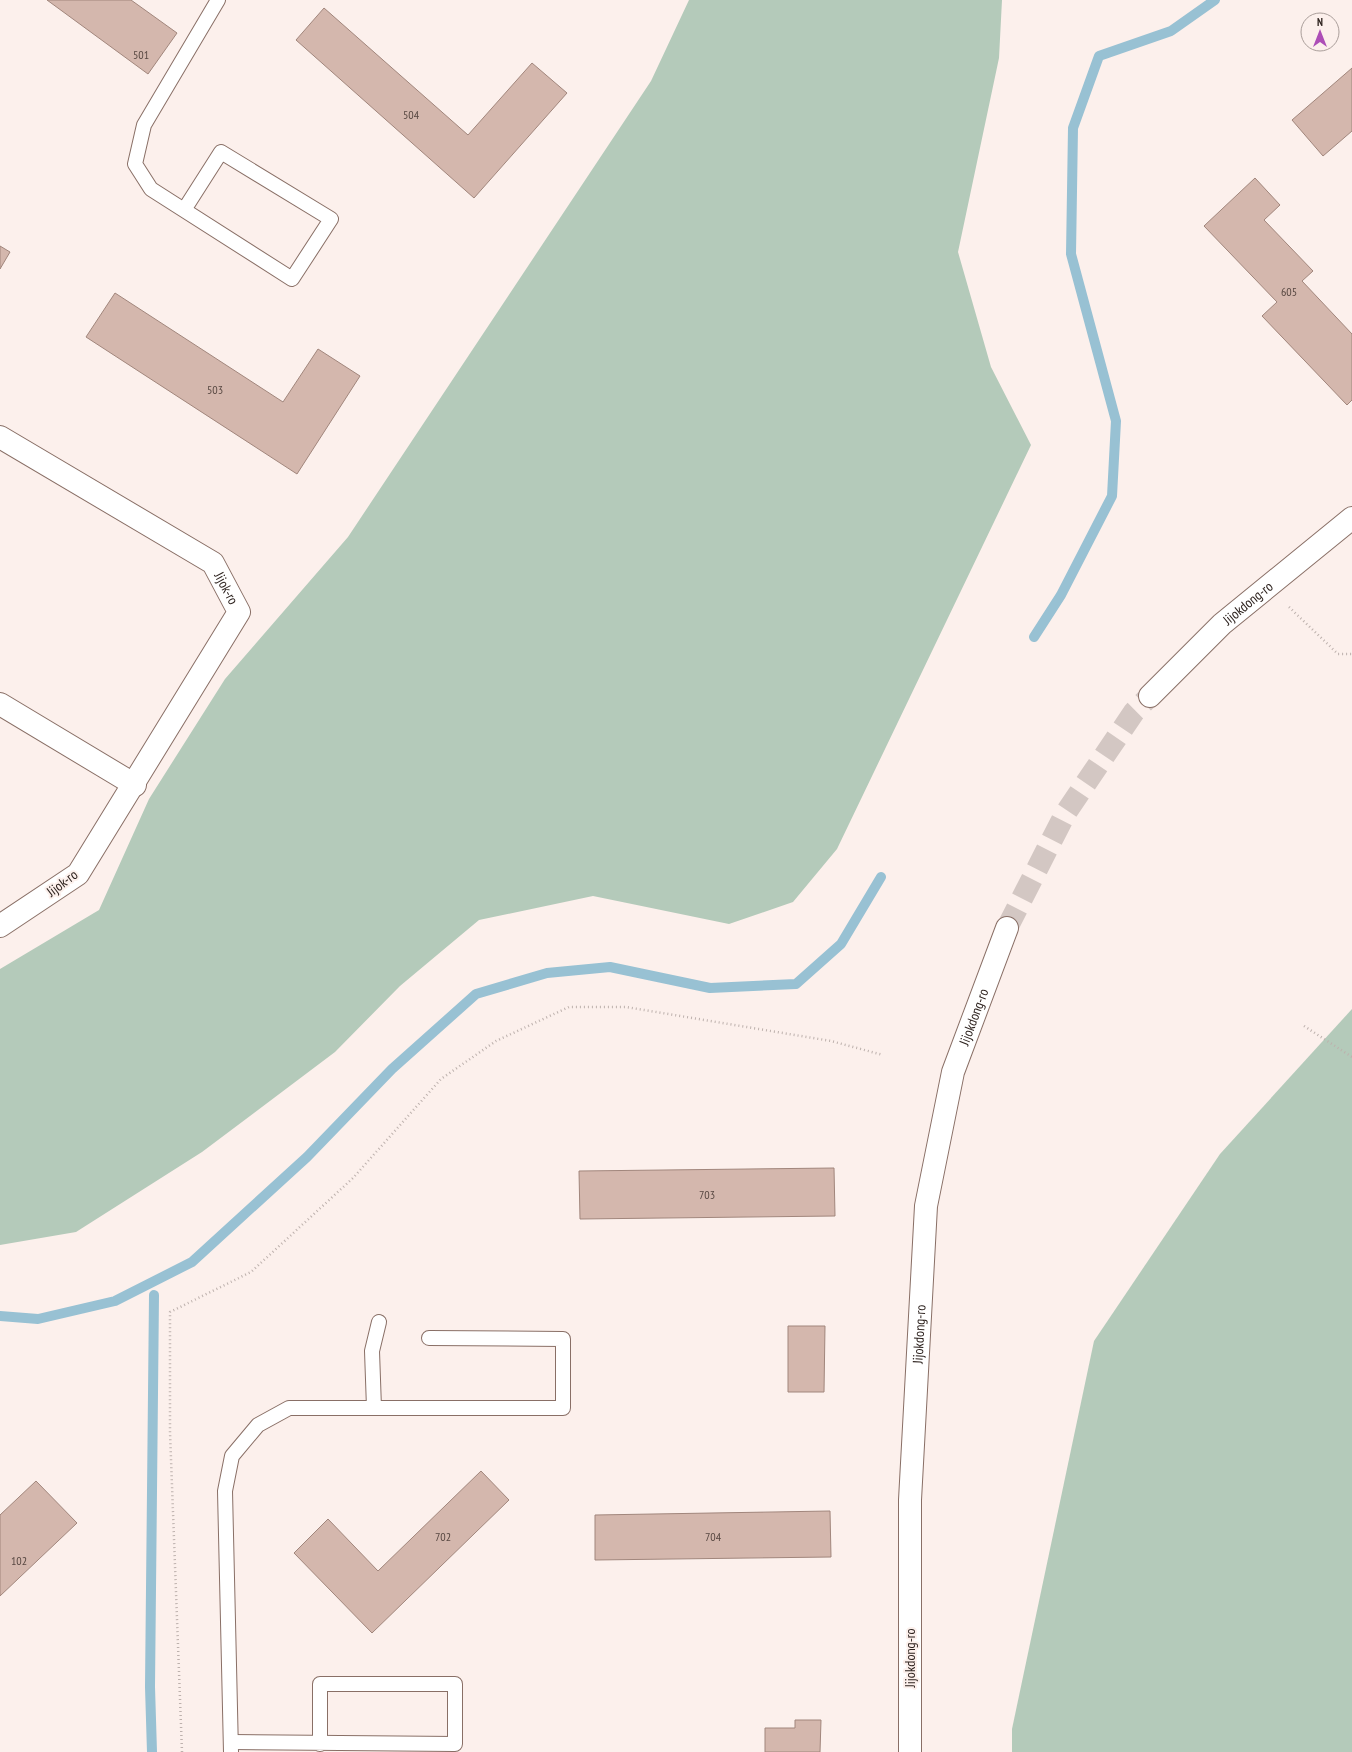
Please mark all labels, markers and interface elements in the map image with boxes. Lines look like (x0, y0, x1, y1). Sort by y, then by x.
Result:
north arrow (1300, 12, 1340, 52)
text: N (1317, 15, 1323, 29)
house number: 501 (133, 47, 149, 62)
house number: 504 (403, 107, 420, 122)
house number: 605 (1281, 284, 1297, 299)
house number: 503 (207, 382, 223, 397)
street label: Jijok-ro (210, 568, 242, 608)
street label: Jijokdong-ro (1218, 577, 1276, 629)
street label: Jijok-ro (42, 865, 81, 901)
street label: Jijokdong-ro (954, 986, 993, 1049)
house number: 703 (699, 1187, 715, 1202)
street label: Jijokdong-ro (908, 1304, 930, 1365)
house number: 702 (435, 1529, 451, 1544)
house number: 704 (705, 1529, 722, 1544)
house number: 102 (11, 1553, 27, 1568)
street label: Jijokdong-ro (901, 1628, 919, 1689)

